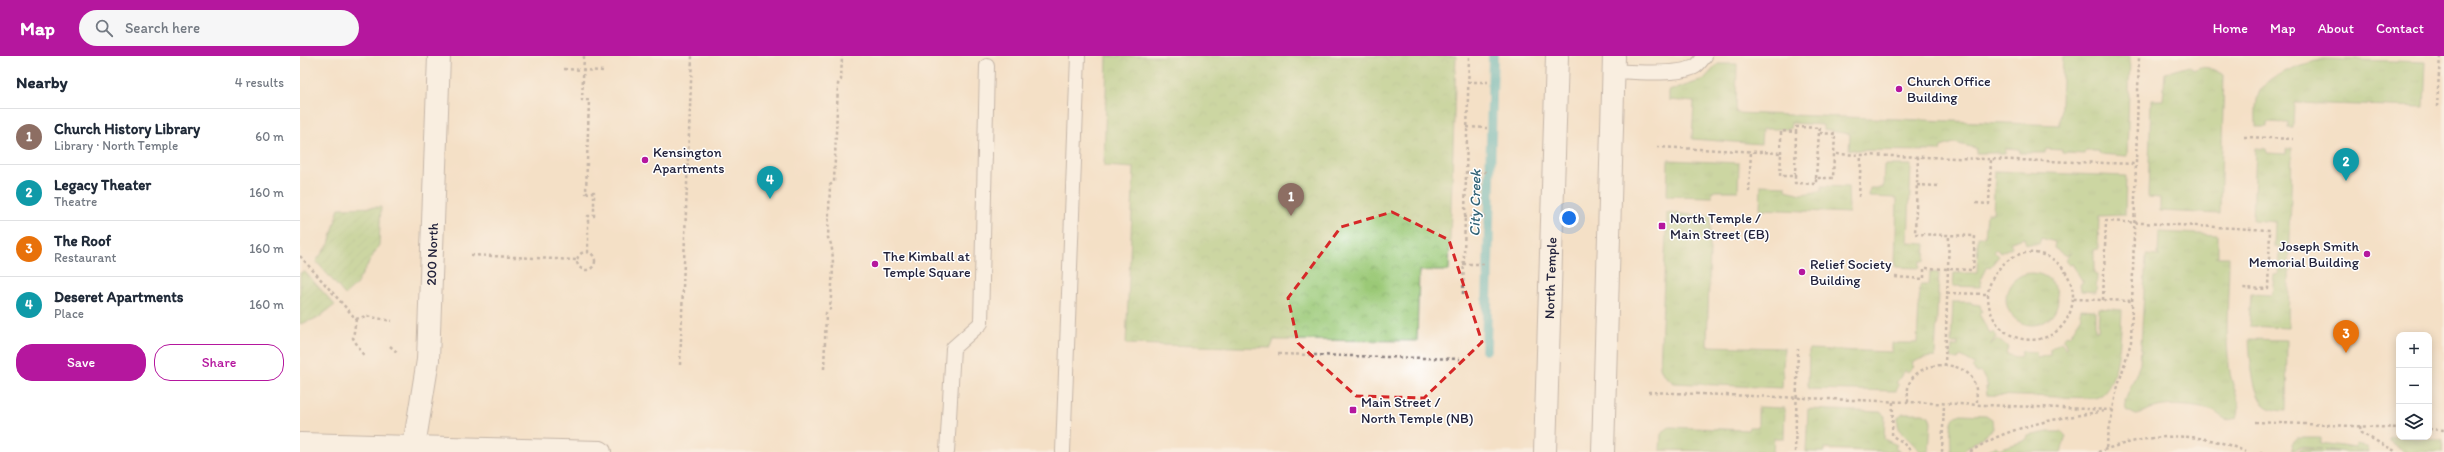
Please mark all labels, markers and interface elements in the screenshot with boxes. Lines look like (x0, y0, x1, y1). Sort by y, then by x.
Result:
search box (79, 10, 359, 46)
text: Map (20, 17, 55, 40)
icon: search (93, 17, 115, 39)
text: Search here (125, 19, 200, 37)
text: Home (2213, 20, 2248, 37)
text: Map (2270, 20, 2296, 37)
text: About (2318, 20, 2354, 37)
text: Contact (2376, 20, 2424, 37)
text: Nearby (16, 72, 68, 92)
place label: Church Office Building (1907, 73, 1991, 106)
text: 4 results (235, 75, 284, 90)
marker: Church Office Building (1894, 84, 1904, 94)
text: Church History Library (54, 120, 200, 138)
text: 1 (26, 129, 32, 144)
text: 60 m (255, 129, 284, 144)
text: Library · North Temple (54, 138, 178, 153)
place label: Kensington Apartments (653, 144, 725, 177)
pin: 2 (2333, 148, 2359, 181)
marker: Kensington Apartments (640, 155, 650, 165)
pin: 4 (757, 166, 783, 199)
water label: City Creek (1465, 168, 1485, 237)
text: Legacy Theater (54, 176, 151, 194)
pin: 1 (1278, 183, 1304, 216)
text: 2 (26, 185, 32, 200)
text: 160 m (249, 185, 284, 200)
text: Theatre (54, 194, 97, 209)
your location (1559, 208, 1579, 228)
place label: North Temple / Main Street (EB) (1670, 210, 1769, 243)
marker: North Temple / Main Street (EB) (1657, 221, 1667, 231)
street label: 200 North (423, 222, 442, 286)
text: The Roof (54, 232, 111, 250)
street label: North Temple (1541, 237, 1561, 319)
place label: Joseph Smith Memorial Building (2249, 238, 2360, 271)
text: 3 (25, 241, 33, 256)
text: 160 m (249, 241, 284, 256)
place label: The Kimball at Temple Square (883, 248, 971, 281)
marker: Joseph Smith Memorial Building (2362, 249, 2372, 259)
text: Restaurant (54, 250, 116, 265)
place label: Relief Society Building (1810, 256, 1892, 289)
marker: The Kimball at Temple Square (870, 259, 880, 269)
marker: Relief Society Building (1797, 267, 1807, 277)
text: Deseret Apartments (54, 288, 183, 306)
text: 4 (25, 297, 33, 312)
text: 160 m (249, 297, 284, 312)
text: Place (54, 306, 84, 321)
pin: 3 (2333, 320, 2359, 353)
map controls (2396, 332, 2432, 440)
button: + (2396, 332, 2432, 368)
button: Save (16, 344, 146, 381)
button: Share (154, 344, 284, 381)
button: − (2396, 368, 2432, 404)
place label: Main Street / North Temple (NB) (1361, 394, 1473, 427)
button: layers (2396, 404, 2432, 440)
marker: Main Street / North Temple (NB) (1348, 405, 1358, 415)

